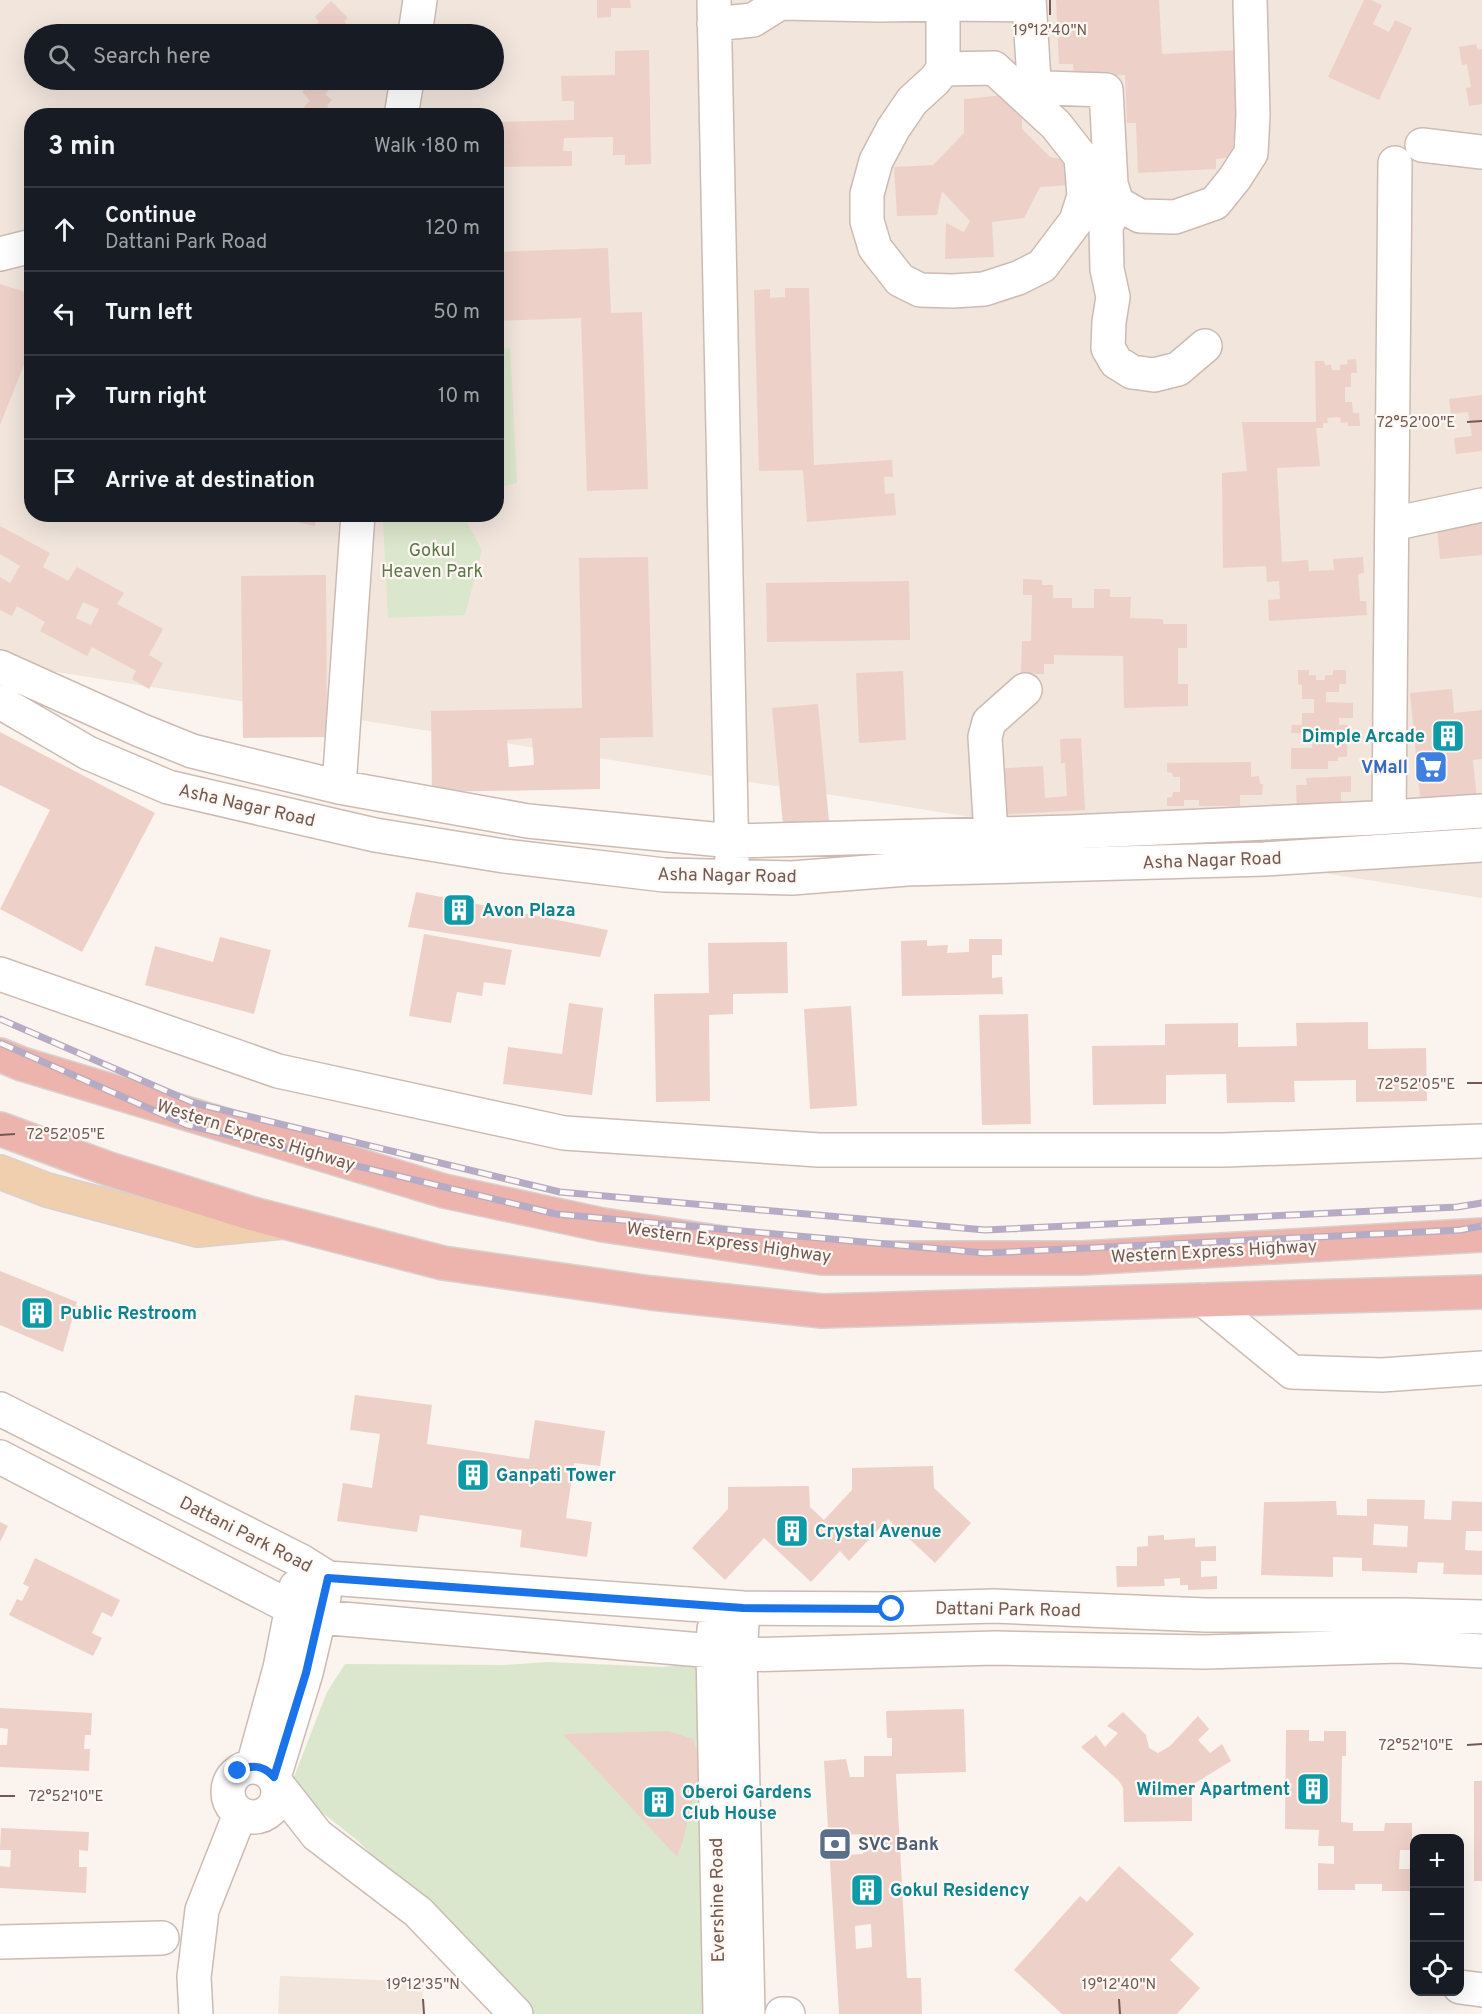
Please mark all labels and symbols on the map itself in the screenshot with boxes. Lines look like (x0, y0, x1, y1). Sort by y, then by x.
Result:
text: 19°12'40"N (1013, 22, 1087, 41)
text: 72°52'00"E (1377, 414, 1455, 433)
park label: Gokul Heaven Park (381, 540, 483, 584)
building icon: Dimple Arcade (1430, 718, 1466, 754)
place label: Dimple Arcade (1302, 726, 1425, 749)
supermarket icon: VMall (1413, 749, 1449, 785)
place label: VMall (1361, 757, 1408, 780)
street label: Asha Nagar Road (176, 780, 317, 833)
street label: Asha Nagar Road (1142, 848, 1282, 875)
street label: Asha Nagar Road (657, 864, 797, 889)
building icon: Avon Plaza (441, 892, 477, 928)
place label: Avon Plaza (482, 900, 575, 923)
text: 72°52'05"E (1377, 1076, 1455, 1095)
street label: Western Express Highway (153, 1095, 358, 1178)
text: 72°52'05"E (27, 1126, 105, 1145)
street label: Western Express Highway (625, 1218, 833, 1269)
street label: Western Express Highway (1110, 1236, 1318, 1269)
building icon: Public Restroom (19, 1295, 55, 1331)
place label: Public Restroom (60, 1303, 197, 1326)
building icon: Ganpati Tower (455, 1457, 491, 1493)
place label: Ganpati Tower (496, 1465, 616, 1488)
street label: Dattani Park Road (175, 1492, 316, 1579)
building icon: Crystal Avenue (774, 1513, 810, 1549)
place label: Crystal Avenue (815, 1521, 942, 1544)
route start (878, 1595, 904, 1621)
street label: Dattani Park Road (935, 1598, 1081, 1623)
text: 72°52'10"E (1379, 1737, 1453, 1756)
route end (224, 1757, 250, 1783)
building icon: Wilmer Apartment (1295, 1771, 1331, 1807)
place label: Wilmer Apartment (1136, 1779, 1290, 1802)
place label: Oberoi Gardens Club House (682, 1782, 812, 1826)
building icon: Oberoi Gardens Club House (641, 1784, 677, 1820)
text: 72°52'10"E (29, 1788, 103, 1807)
bank icon: SVC Bank (817, 1826, 853, 1862)
place label: SVC Bank (858, 1834, 939, 1857)
street label: Evershine Road (706, 1837, 731, 1963)
building icon: Gokul Residency (849, 1872, 885, 1908)
place label: Gokul Residency (890, 1880, 1029, 1903)
text: 19°12'35"N (386, 1976, 460, 1995)
text: 19°12'40"N (1082, 1976, 1156, 1995)

